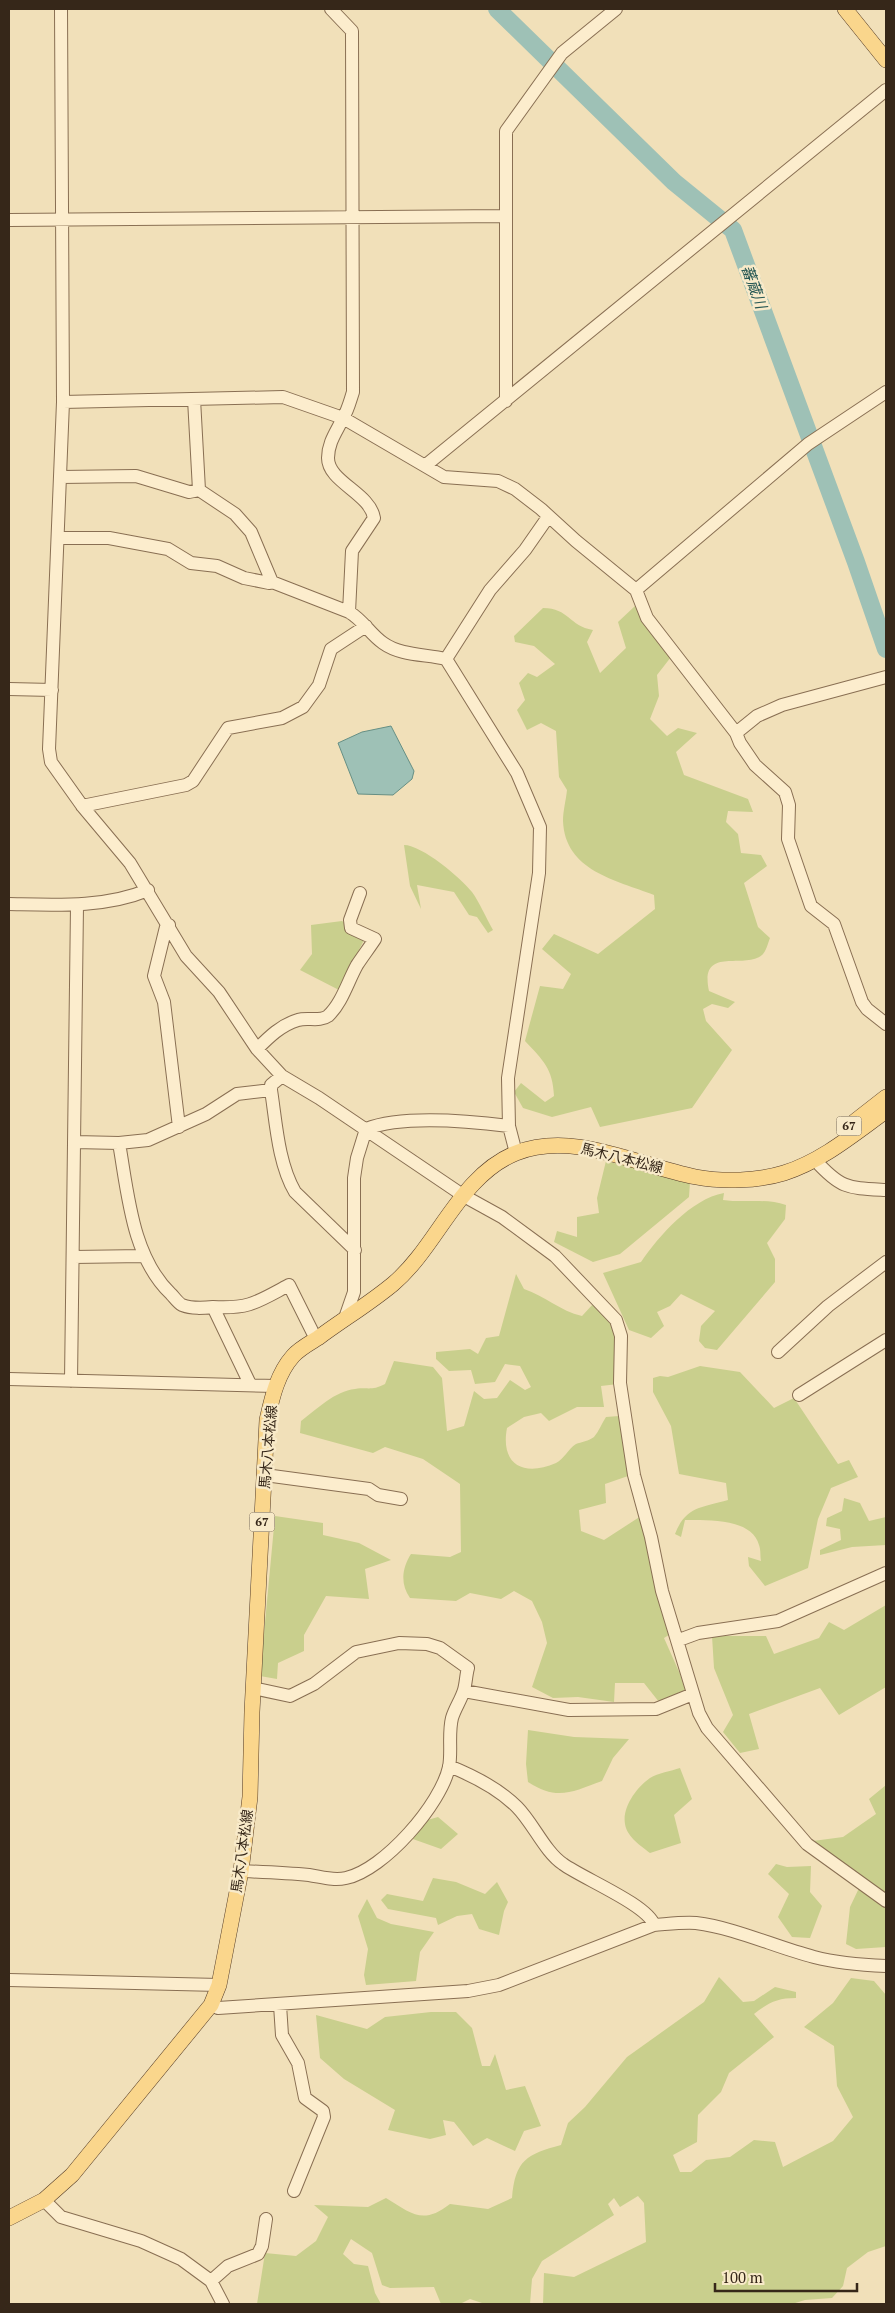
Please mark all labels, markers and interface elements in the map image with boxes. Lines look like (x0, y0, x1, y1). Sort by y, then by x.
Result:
water label: 蕃蔵川 (738, 262, 773, 313)
road number: 67 (836, 1116, 862, 1136)
street label: 馬木八本松線 (579, 1138, 665, 1177)
street label: 馬木八本松線 (254, 1404, 281, 1490)
road number: 67 (250, 1512, 274, 1531)
street label: 馬木八本松線 (226, 1808, 257, 1894)
scale bar (715, 2260, 858, 2292)
text: 100 m (722, 2267, 763, 2287)

